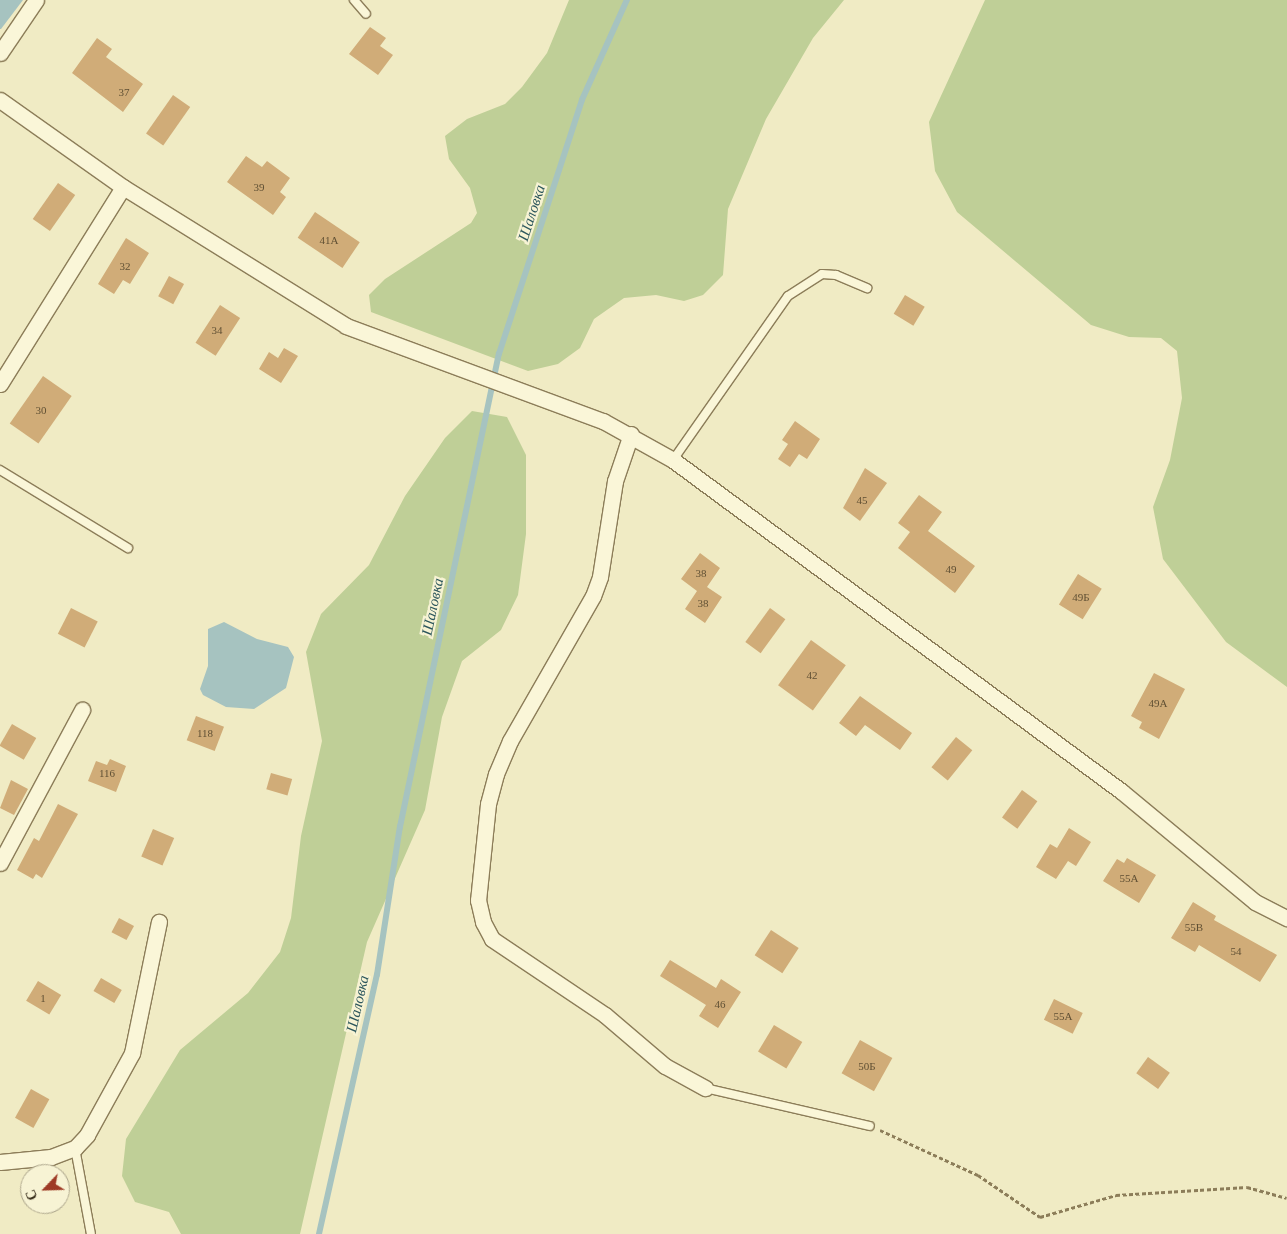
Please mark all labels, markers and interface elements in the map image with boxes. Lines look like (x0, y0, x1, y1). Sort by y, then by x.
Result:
house number: 37 (118, 85, 130, 99)
house number: 39 (253, 180, 264, 194)
water label: Шаловка (514, 183, 550, 243)
house number: 41А (320, 233, 338, 247)
house number: 32 (120, 259, 130, 273)
house number: 34 (212, 323, 222, 337)
house number: 30 (36, 403, 46, 417)
house number: 45 (856, 493, 868, 507)
house number: 49 (946, 562, 956, 576)
house number: 38 (696, 566, 706, 580)
water label: Шаловка (418, 577, 448, 637)
house number: 49Б (1072, 590, 1090, 604)
house number: 38 (698, 596, 708, 610)
house number: 42 (806, 668, 818, 682)
house number: 49А (1149, 696, 1167, 710)
house number: 118 (197, 726, 213, 740)
house number: 116 (99, 766, 115, 780)
house number: 55А (1120, 871, 1138, 885)
house number: 55В (1185, 920, 1203, 934)
house number: 54 (1230, 944, 1242, 958)
water label: Шаловка (343, 974, 373, 1034)
house number: 1 (40, 991, 46, 1005)
house number: 46 (714, 997, 726, 1011)
house number: 55А (1054, 1009, 1072, 1023)
house number: 50Б (858, 1059, 876, 1073)
north arrow (20, 1164, 70, 1214)
text: С (23, 1187, 41, 1203)

